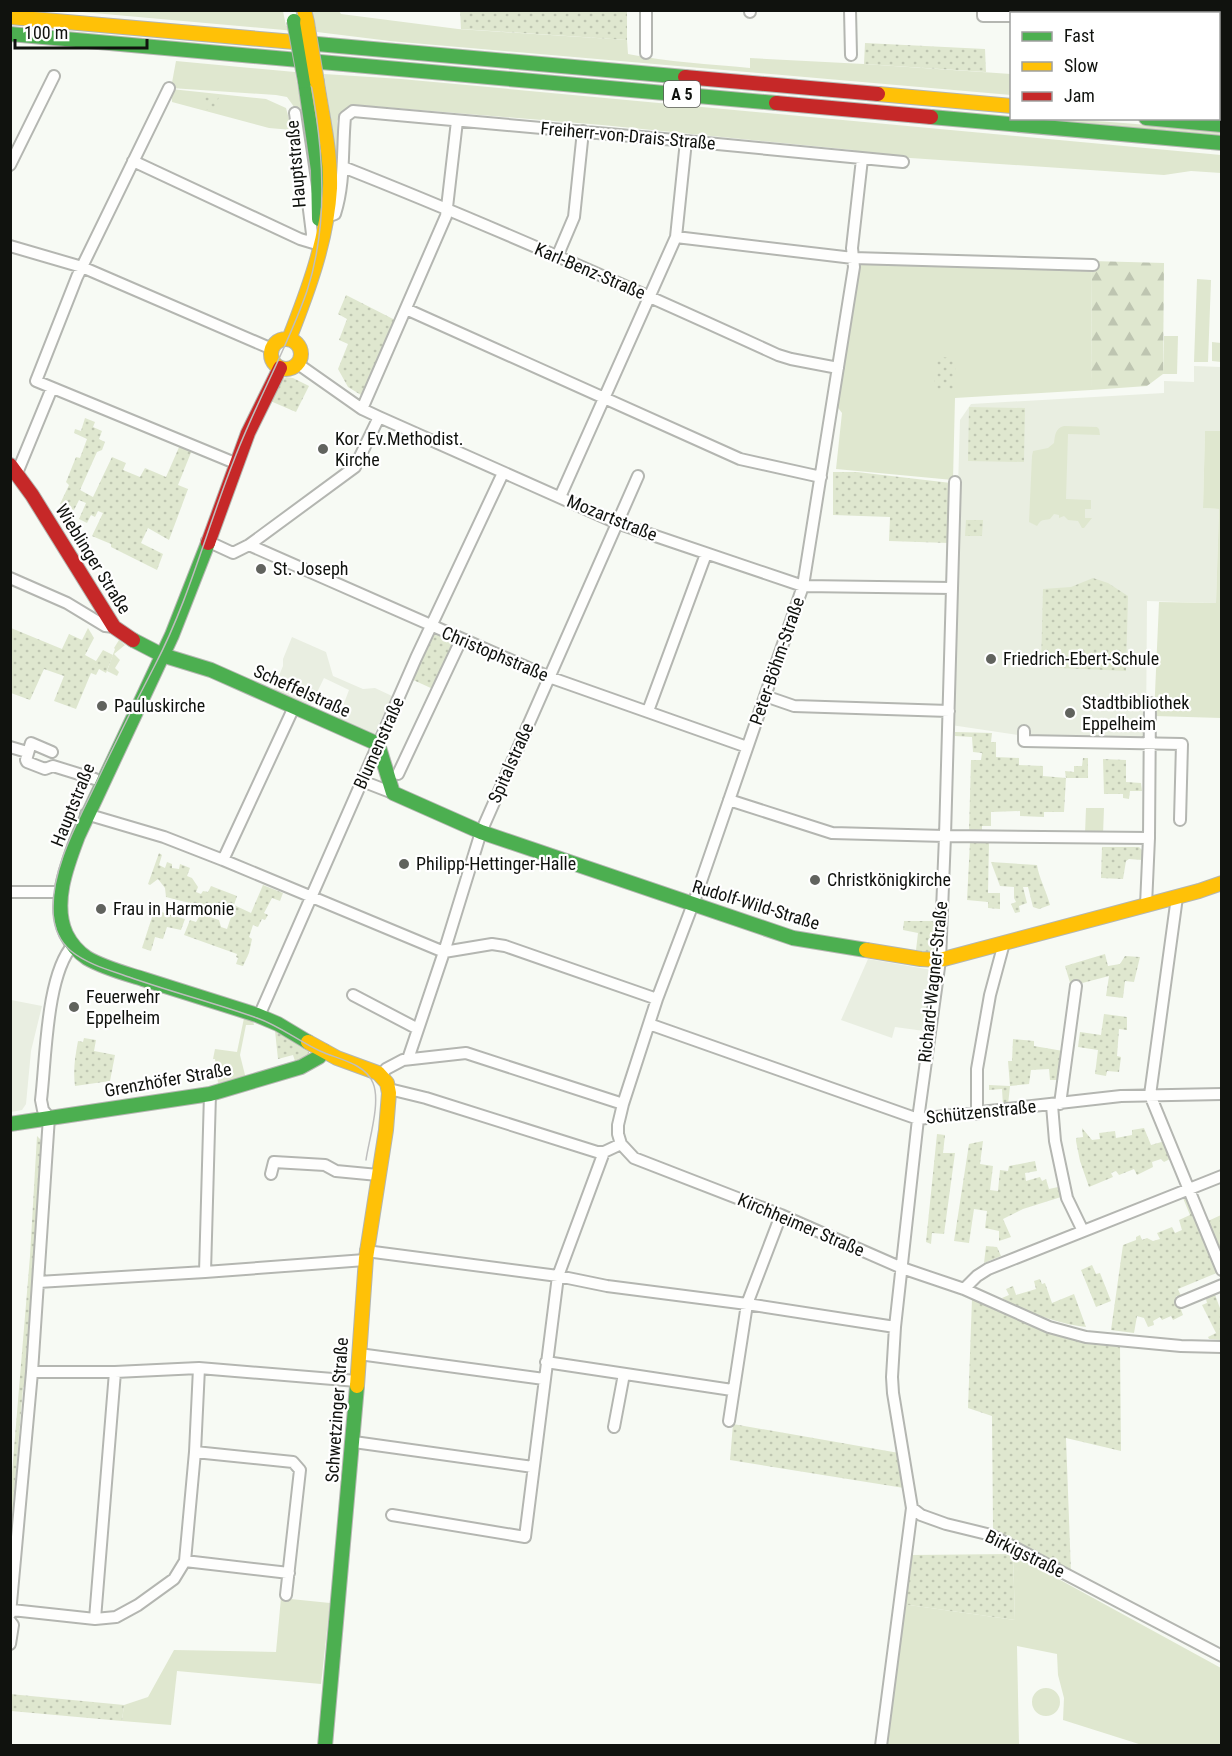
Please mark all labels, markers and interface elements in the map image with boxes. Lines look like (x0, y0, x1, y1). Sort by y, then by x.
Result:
scale bar (15, 12, 147, 50)
legend (1010, 12, 1220, 120)
text: 100 m (24, 22, 68, 43)
text: Fast (1064, 25, 1095, 46)
text: Slow (1064, 55, 1099, 76)
road number: A 5 (664, 81, 700, 107)
text: Jam (1064, 85, 1095, 106)
street label: Freiherr-von-Drais-Straße (540, 117, 716, 154)
street label: Hauptstraße (281, 119, 310, 209)
street label: Karl-Benz-Straße (532, 238, 649, 303)
place label: Kor. Ev.Methodist. Kirche (335, 428, 464, 470)
marker: Kor. Ev.Methodist. Kirche (316, 442, 330, 456)
street label: Mozartstraße (564, 490, 660, 545)
street label: Wieblinger Straße (51, 500, 136, 617)
place label: St. Joseph (273, 558, 349, 579)
marker: St. Joseph (254, 562, 268, 576)
street label: Peter-Böhm-Straße (745, 594, 808, 728)
street label: Christophstraße (439, 622, 552, 685)
place label: Friedrich-Ebert-Schule (1003, 648, 1159, 669)
marker: Friedrich-Ebert-Schule (984, 652, 998, 666)
street label: Scheffelstraße (251, 660, 354, 721)
place label: Stadtbibliothek Eppelheim (1082, 692, 1189, 734)
street label: Blumenstraße (349, 694, 408, 792)
place label: Pauluskirche (114, 695, 205, 716)
marker: Pauluskirche (95, 699, 109, 713)
marker: Stadtbibliothek Eppelheim (1063, 706, 1077, 720)
street label: Spitalstraße (484, 719, 538, 806)
street label: Hauptstraße (46, 760, 99, 849)
place label: Philipp-Hettinger-Halle (416, 853, 576, 874)
marker: Philipp-Hettinger-Halle (397, 857, 411, 871)
place label: Christkönigkirche (827, 869, 951, 890)
marker: Christkönigkirche (808, 873, 822, 887)
street label: Rudolf-Wild-Straße (690, 875, 822, 934)
place label: Frau in Harmonie (113, 898, 234, 919)
street label: Richard-Wagner-Straße (914, 900, 951, 1064)
marker: Frau in Harmonie (94, 902, 108, 916)
place label: Feuerwehr Eppelheim (86, 986, 161, 1028)
marker: Feuerwehr Eppelheim (67, 1000, 81, 1014)
street label: Grenzhöfer Straße (103, 1058, 233, 1101)
street label: Schützenstraße (925, 1095, 1037, 1128)
street label: Kirchheimer Straße (735, 1188, 868, 1261)
street label: Schwetzinger Straße (321, 1337, 352, 1483)
street label: Birkigstraße (982, 1525, 1068, 1582)

